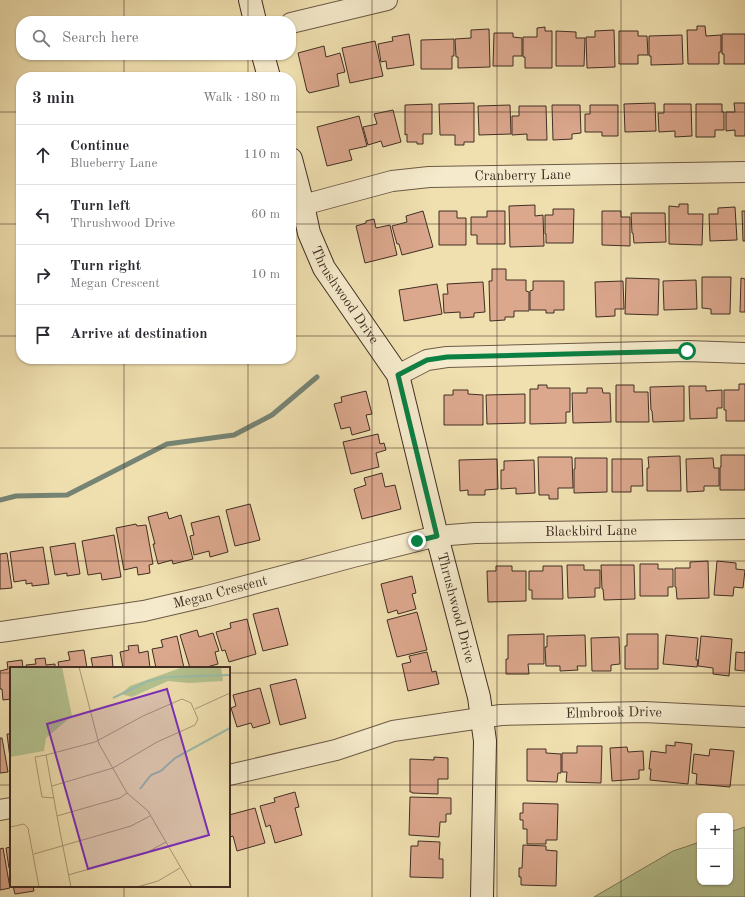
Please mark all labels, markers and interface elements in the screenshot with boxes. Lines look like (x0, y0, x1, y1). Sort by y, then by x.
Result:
search box (16, 16, 296, 60)
icon: search (30, 27, 52, 49)
text: Search here (62, 31, 139, 46)
text: 3 min (32, 90, 75, 107)
text: Walk · 180 m (203, 91, 280, 104)
text: Continue (70, 139, 129, 154)
icon: ahead (32, 144, 54, 166)
text: 110 m (243, 148, 280, 161)
text: Blueberry Lane (70, 157, 157, 170)
street label: Cranberry Lane (474, 168, 571, 183)
text: Turn left (70, 199, 130, 214)
icon: left (32, 204, 54, 226)
text: 60 m (251, 208, 280, 221)
text: Thrushwood Drive (70, 217, 175, 230)
street label: Thrushwood Drive (308, 244, 381, 346)
text: Turn right (70, 259, 141, 274)
icon: right (32, 264, 54, 286)
text: 10 m (251, 268, 280, 281)
text: Megan Crescent (70, 277, 160, 290)
icon: arrive (32, 324, 54, 346)
text: Arrive at destination (70, 327, 208, 342)
route start (678, 342, 696, 360)
street label: Blackbird Lane (545, 524, 637, 539)
route end (408, 532, 426, 550)
street label: Thrushwood Drive (435, 551, 477, 664)
street label: Megan Crescent (172, 573, 269, 611)
inset map (10, 667, 230, 887)
street label: Elmbrook Drive (566, 705, 662, 721)
map controls (697, 813, 733, 885)
button: + (697, 813, 733, 849)
button: − (697, 849, 733, 885)

